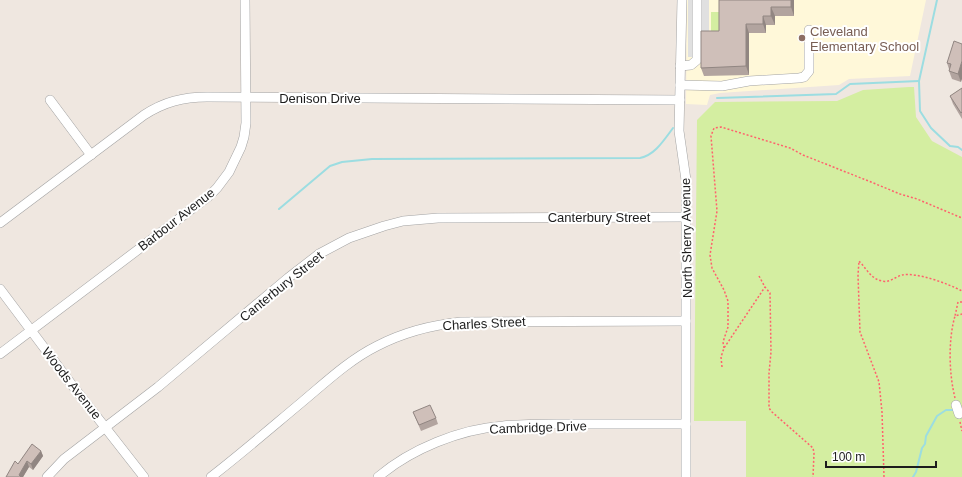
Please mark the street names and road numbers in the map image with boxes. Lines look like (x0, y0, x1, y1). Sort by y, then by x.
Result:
street label: Denison Drive (279, 91, 361, 106)
street label: North Sherry Avenue (678, 178, 695, 298)
street label: Barbour Avenue (135, 185, 218, 254)
street label: Canterbury Street (548, 210, 651, 225)
street label: Canterbury Street (237, 248, 326, 325)
street label: Charles Street (442, 314, 526, 333)
street label: Woods Avenue (39, 344, 104, 422)
street label: Cambridge Drive (489, 418, 587, 437)

